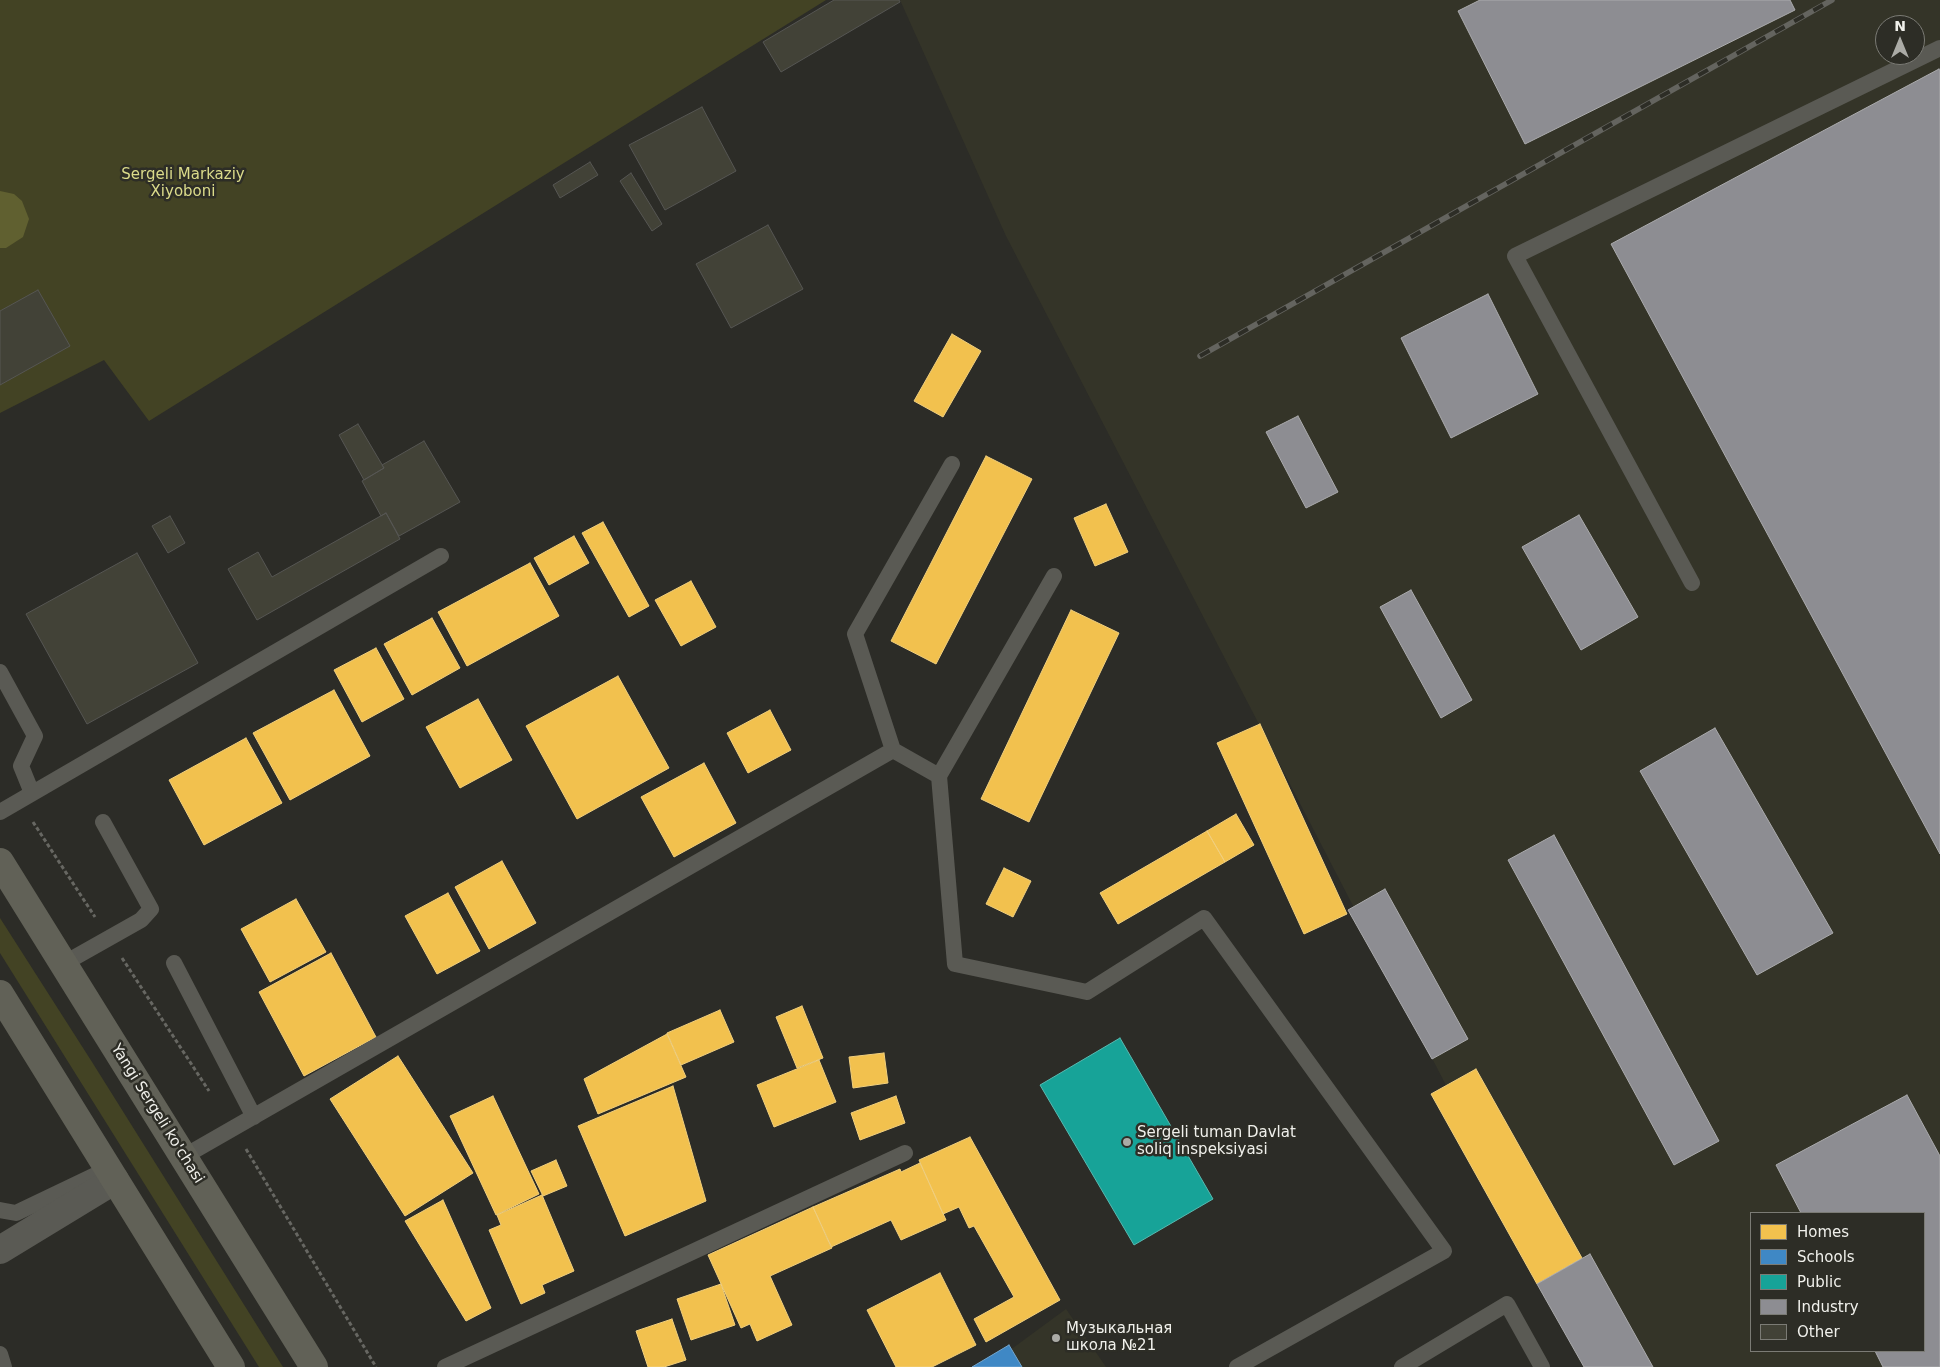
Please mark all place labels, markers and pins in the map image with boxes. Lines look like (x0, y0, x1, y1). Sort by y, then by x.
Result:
place label: Sergeli tuman Davlat soliq inspeksiyasi (1137, 1124, 1296, 1159)
marker: Sergeli tuman Davlat soliq inspeksiyasi (1121, 1136, 1133, 1148)
place label: Музыкальная школа №21 (1066, 1320, 1172, 1355)
marker: Музыкальная школа №21 (1050, 1332, 1062, 1344)

